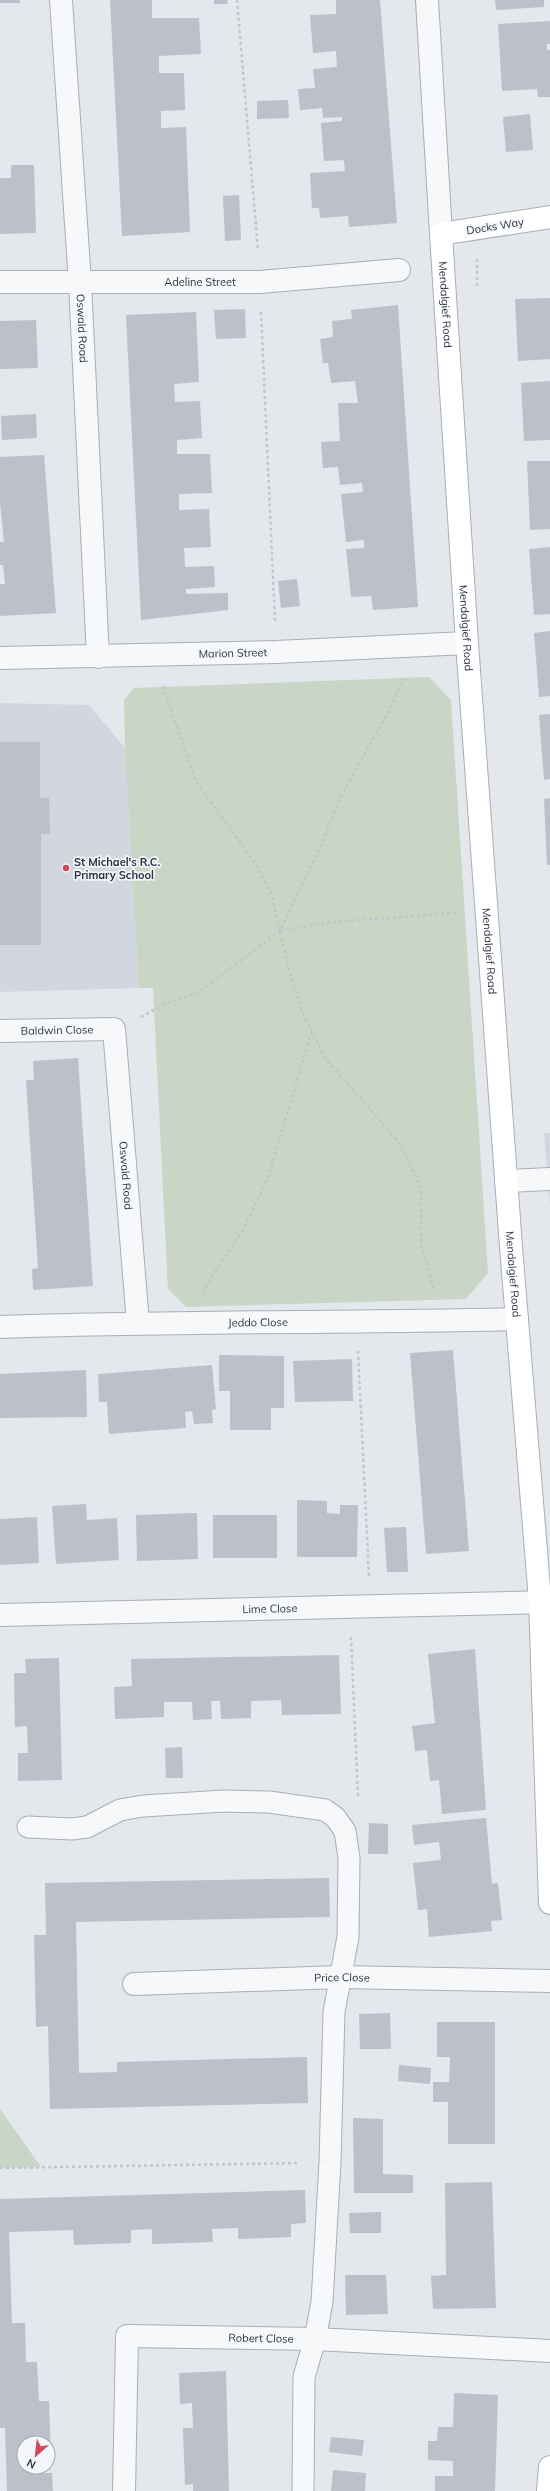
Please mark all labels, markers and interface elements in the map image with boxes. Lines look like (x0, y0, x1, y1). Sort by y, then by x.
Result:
street label: Docks Way (465, 215, 525, 237)
street label: Mendalgief Road (436, 261, 455, 348)
street label: Adeline Street (164, 275, 236, 289)
street label: Oswald Road (74, 293, 91, 363)
street label: Mendalgief Road (456, 584, 476, 672)
street label: Marion Street (198, 645, 268, 661)
place label: St Michael's R.C. Primary School (74, 855, 160, 882)
marker: St Michael's R.C. Primary School (61, 863, 71, 873)
street label: Mendalgief Road (479, 907, 500, 995)
street label: Baldwin Close (21, 1022, 93, 1038)
street label: Oswald Road (116, 1141, 136, 1210)
street label: Mendalgief Road (503, 1231, 524, 1318)
street label: Jeddo Close (228, 1315, 288, 1330)
street label: Lime Close (242, 1601, 298, 1616)
street label: Price Close (314, 1970, 370, 1985)
street label: Robert Close (228, 2331, 294, 2346)
north arrow (16, 2435, 56, 2475)
text: N (24, 2456, 38, 2472)

